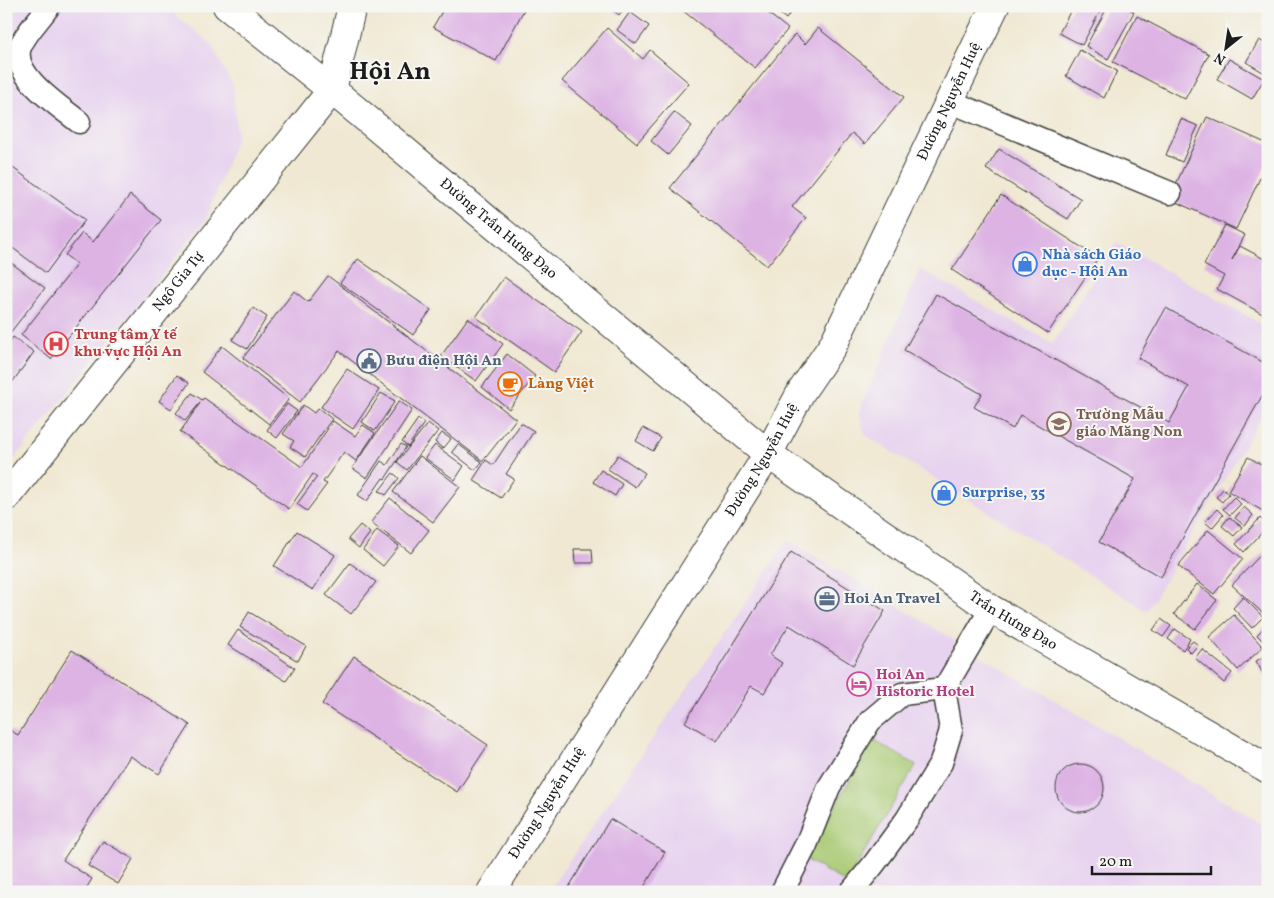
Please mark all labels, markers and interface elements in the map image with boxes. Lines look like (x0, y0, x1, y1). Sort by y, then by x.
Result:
north arrow (1202, 22, 1252, 72)
street label: Đường Nguyễn Huệ (912, 39, 986, 164)
text: N (1211, 47, 1229, 69)
district label: Hội An (349, 55, 431, 90)
street label: Đường Trần Hưng Đạo (435, 173, 562, 284)
place label: Nhà sách Giáo dục - Hội An (1042, 245, 1142, 283)
street label: Ngô Gia Tự (148, 247, 209, 316)
shop icon: Nhà sách Giáo dục - Hội An (1012, 251, 1038, 277)
place label: Trung tâm Y tế khu vực Hội An (74, 325, 182, 363)
hospital icon: Trung tâm Y tế khu vực Hội An (43, 331, 69, 357)
public building icon: Bưu điện Hội An (356, 348, 382, 374)
place label: Bưu điện Hội An (386, 351, 502, 372)
cafe icon: Làng Việt (497, 371, 523, 397)
place label: Làng Việt (528, 374, 594, 395)
street label: Đường Nguyễn Huệ (720, 400, 804, 521)
place label: Trường Mẫu giáo Măng Non (1076, 405, 1182, 443)
school or university icon: Trường Mẫu giáo Măng Non (1046, 411, 1072, 437)
shop icon: Surprise, 35 (931, 480, 957, 506)
place label: Surprise, 35 (962, 483, 1045, 504)
office icon: Hoi An Travel (814, 586, 840, 612)
street label: Trần Hưng Đạo (964, 586, 1061, 656)
place label: Hoi An Travel (844, 589, 940, 610)
place label: Hoi An Historic Hotel (876, 665, 975, 703)
hotel icon: Hoi An Historic Hotel (846, 671, 872, 697)
street label: Đường Nguyễn Huệ (504, 743, 590, 863)
scale bar (1092, 843, 1210, 875)
text: 20 m (1099, 852, 1132, 873)

